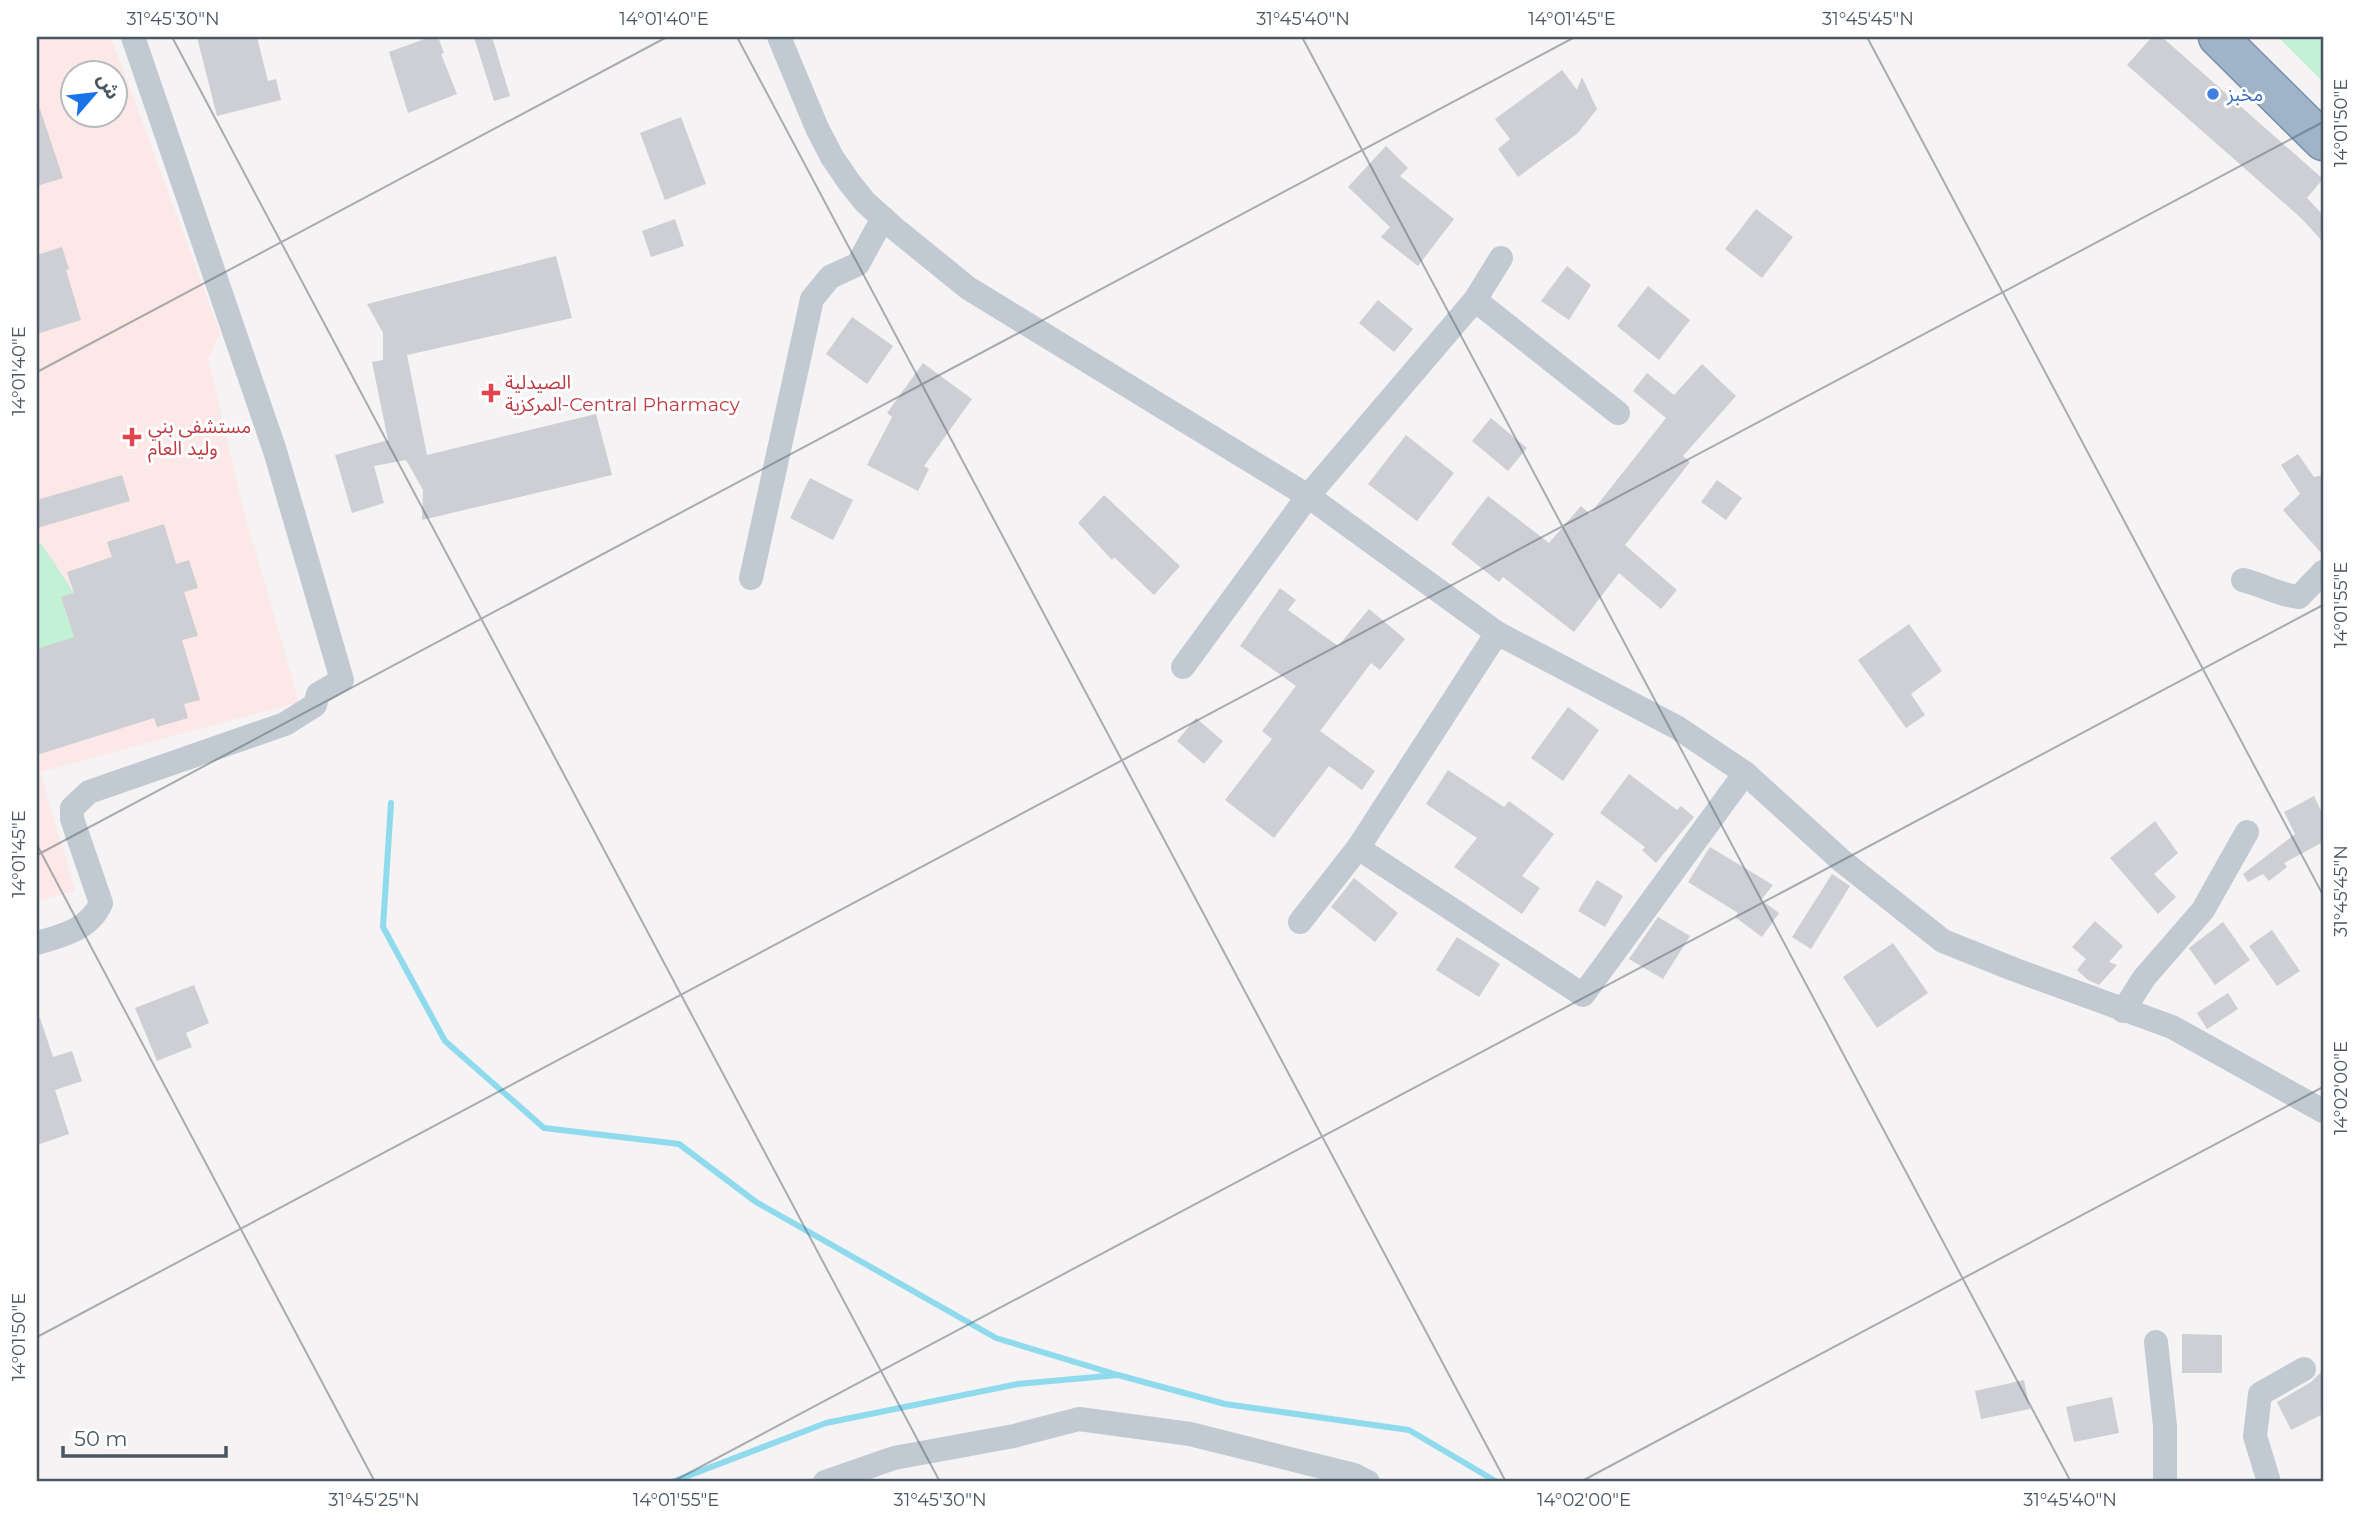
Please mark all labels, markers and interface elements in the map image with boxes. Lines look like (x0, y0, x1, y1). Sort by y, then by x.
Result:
text: 31°45'30"N (126, 8, 220, 30)
text: 14°01'40"E (619, 8, 709, 30)
text: 31°45'40"N (1256, 8, 1350, 30)
text: 14°01'45"E (1528, 8, 1616, 30)
text: 31°45'45"N (1822, 8, 1914, 30)
north arrow (60, 60, 130, 130)
text: ش (92, 69, 125, 103)
text: 14°01'50"E (2330, 79, 2352, 167)
place label: مخبز (2226, 83, 2263, 106)
marker: مخبز (2205, 86, 2221, 102)
text: 14°01'40"E (8, 326, 30, 416)
place label: الصيدلية المركزية-Central Pharmacy (505, 371, 741, 416)
marker: الصيدلية المركزية-Central Pharmacy (483, 385, 499, 401)
place label: مستشفى بني وليد العام (148, 415, 251, 463)
marker: مستشفى بني وليد العام (122, 427, 142, 447)
text: 14°01'55"E (2330, 562, 2352, 648)
text: 14°01'45"E (8, 810, 30, 898)
text: 31°45'45"N (2330, 845, 2352, 937)
text: 14°02'00"E (2330, 1041, 2352, 1135)
text: 14°01'50"E (8, 1293, 30, 1381)
scale bar (63, 1414, 226, 1458)
text: 50 m (74, 1426, 128, 1451)
text: 31°45'25"N (328, 1489, 420, 1511)
text: 14°01'55"E (633, 1489, 719, 1511)
text: 31°45'30"N (893, 1489, 987, 1511)
text: 14°02'00"E (1537, 1489, 1631, 1511)
text: 31°45'40"N (2023, 1489, 2117, 1511)

